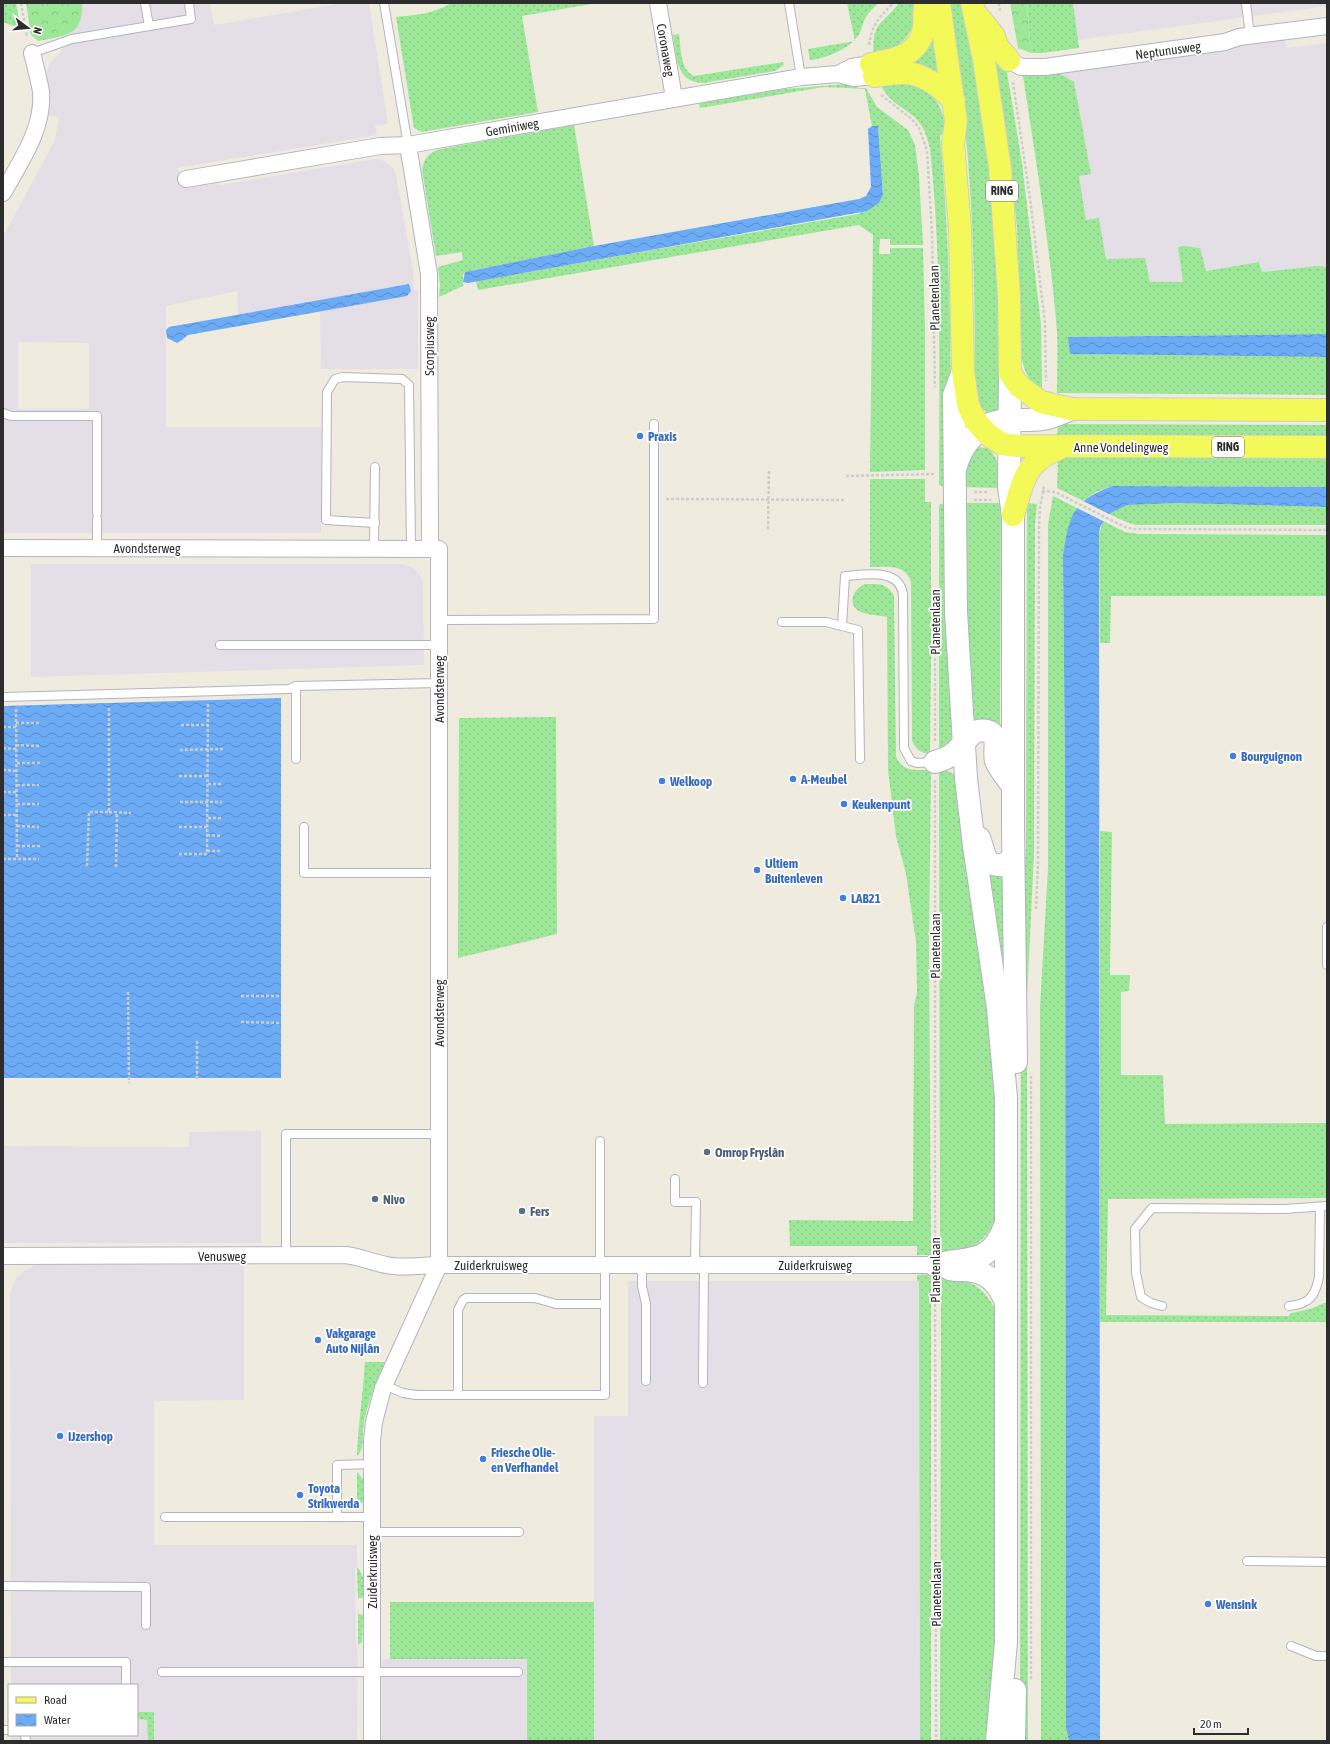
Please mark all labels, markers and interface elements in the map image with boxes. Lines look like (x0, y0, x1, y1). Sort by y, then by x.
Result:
north arrow (8, 8, 48, 48)
street label: Coronaweg (653, 22, 678, 78)
text: N (31, 26, 44, 36)
street label: Neptunusweg (1134, 38, 1202, 63)
street label: Geminiweg (484, 115, 540, 140)
road number: RING (986, 181, 1018, 201)
street label: Planetenlaan (926, 265, 943, 331)
street label: Scorpiusweg (422, 316, 437, 376)
place label: Praxis (648, 429, 677, 444)
marker: Praxis (635, 431, 645, 441)
road number: RING (1212, 437, 1244, 457)
street label: Anne Vondelingweg (1074, 440, 1169, 455)
street label: Avondsterweg (113, 541, 181, 556)
street label: Planetenlaan (928, 589, 943, 655)
street label: Avondsterweg (432, 655, 447, 723)
place label: Bourguignon (1241, 749, 1302, 764)
marker: Bourguignon (1228, 751, 1238, 761)
place label: A-Meubel (800, 772, 848, 787)
place label: Welkoop (669, 774, 712, 789)
marker: A-Meubel (788, 774, 798, 784)
marker: Welkoop (657, 776, 667, 786)
place label: Keukenpunt (852, 797, 911, 812)
marker: Keukenpunt (839, 799, 849, 809)
place label: Ultiem Buitenleven (765, 856, 823, 886)
marker: Ultiem Buitenleven (752, 865, 762, 875)
place label: LAB21 (851, 891, 881, 906)
marker: LAB21 (838, 893, 848, 903)
street label: Planetenlaan (928, 913, 943, 979)
street label: Avondsterweg (432, 979, 447, 1047)
place label: Omrop Fryslân (715, 1145, 784, 1160)
marker: Omrop Fryslân (702, 1147, 712, 1157)
place label: Nivo (383, 1192, 405, 1207)
marker: Nivo (370, 1194, 380, 1204)
place label: Fers (530, 1204, 550, 1219)
marker: Fers (517, 1206, 527, 1216)
street label: Planetenlaan (928, 1237, 943, 1303)
street label: Venusweg (198, 1249, 246, 1264)
street label: Zuiderkruisweg (454, 1258, 528, 1273)
street label: Zuiderkruisweg (778, 1258, 852, 1273)
place label: Vakgarage Auto Nijlân (325, 1326, 380, 1356)
marker: Vakgarage Auto Nijlân (313, 1335, 323, 1345)
place label: IJzershop (68, 1429, 113, 1444)
marker: IJzershop (55, 1431, 65, 1441)
place label: Friesche Olie- en Verfhandel (491, 1445, 559, 1475)
marker: Friesche Olie- en Verfhandel (478, 1454, 488, 1464)
place label: Toyota Strikwerda (308, 1481, 359, 1511)
marker: Toyota Strikwerda (295, 1490, 305, 1500)
street label: Zuiderkruisweg (365, 1535, 380, 1609)
street label: Planetenlaan (929, 1561, 944, 1627)
place label: Wensink (1215, 1597, 1257, 1612)
marker: Wensink (1203, 1599, 1213, 1609)
legend (8, 1684, 138, 1736)
text: Road (44, 1693, 67, 1707)
scale bar (1194, 1710, 1248, 1736)
text: Water (44, 1713, 71, 1727)
text: 20 m (1200, 1717, 1222, 1731)

